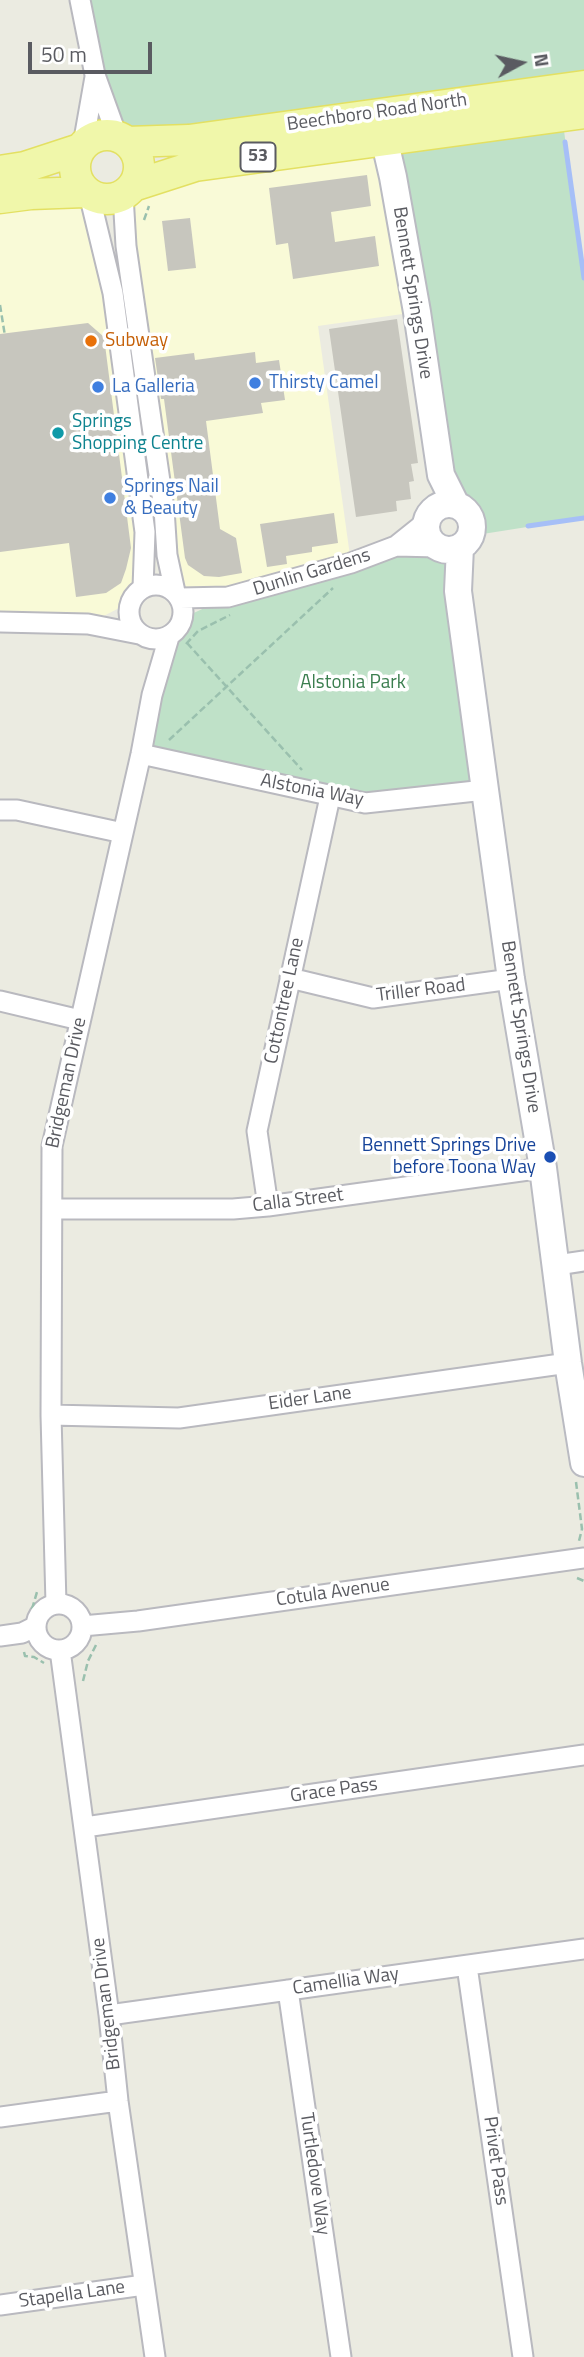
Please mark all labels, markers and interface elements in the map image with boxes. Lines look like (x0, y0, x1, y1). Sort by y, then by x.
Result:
scale bar (32, 28, 156, 72)
north arrow (486, 28, 556, 98)
text: 50 m (41, 38, 87, 70)
text: N (527, 51, 558, 69)
street label: Beechboro Road North (286, 89, 468, 137)
road number: 53 (240, 142, 276, 172)
street label: Bennett Springs Drive (387, 205, 437, 381)
place label: Subway (105, 330, 168, 352)
marker: Subway (83, 333, 99, 349)
place label: Thirsty Camel (269, 372, 379, 394)
marker: Thirsty Camel (247, 375, 263, 391)
place label: La Galleria (112, 376, 195, 398)
marker: La Galleria (90, 379, 106, 395)
place label: Springs Shopping Centre (72, 411, 203, 455)
marker: Springs Shopping Centre (50, 425, 66, 441)
place label: Springs Nail & Beauty (124, 476, 219, 520)
marker: Springs Nail & Beauty (102, 490, 118, 506)
street label: Dunlin Gardens (250, 544, 374, 602)
park label: Alstonia Park (300, 672, 406, 694)
street label: Alstonia Way (259, 770, 365, 812)
street label: Cottontree Lane (260, 936, 310, 1066)
street label: Bennett Springs Drive (495, 939, 545, 1115)
street label: Triller Road (375, 974, 467, 1008)
street label: Bridgeman Drive (42, 1015, 92, 1151)
place label: Bennett Springs Drive before Toona Way (362, 1135, 536, 1179)
marker: Bennett Springs Drive before Toona Way (542, 1149, 558, 1165)
street label: Calla Street (251, 1184, 345, 1218)
street label: Eider Lane (267, 1382, 353, 1416)
street label: Cotula Avenue (275, 1574, 391, 1612)
street label: Grace Pass (289, 1774, 379, 1808)
street label: Bridgeman Drive (88, 1937, 126, 2071)
street label: Camellia Way (291, 1963, 401, 2001)
street label: Turtledove Way (294, 2111, 334, 2237)
street label: Privet Pass (477, 2115, 513, 2207)
street label: Stapella Lane (18, 2276, 126, 2314)

